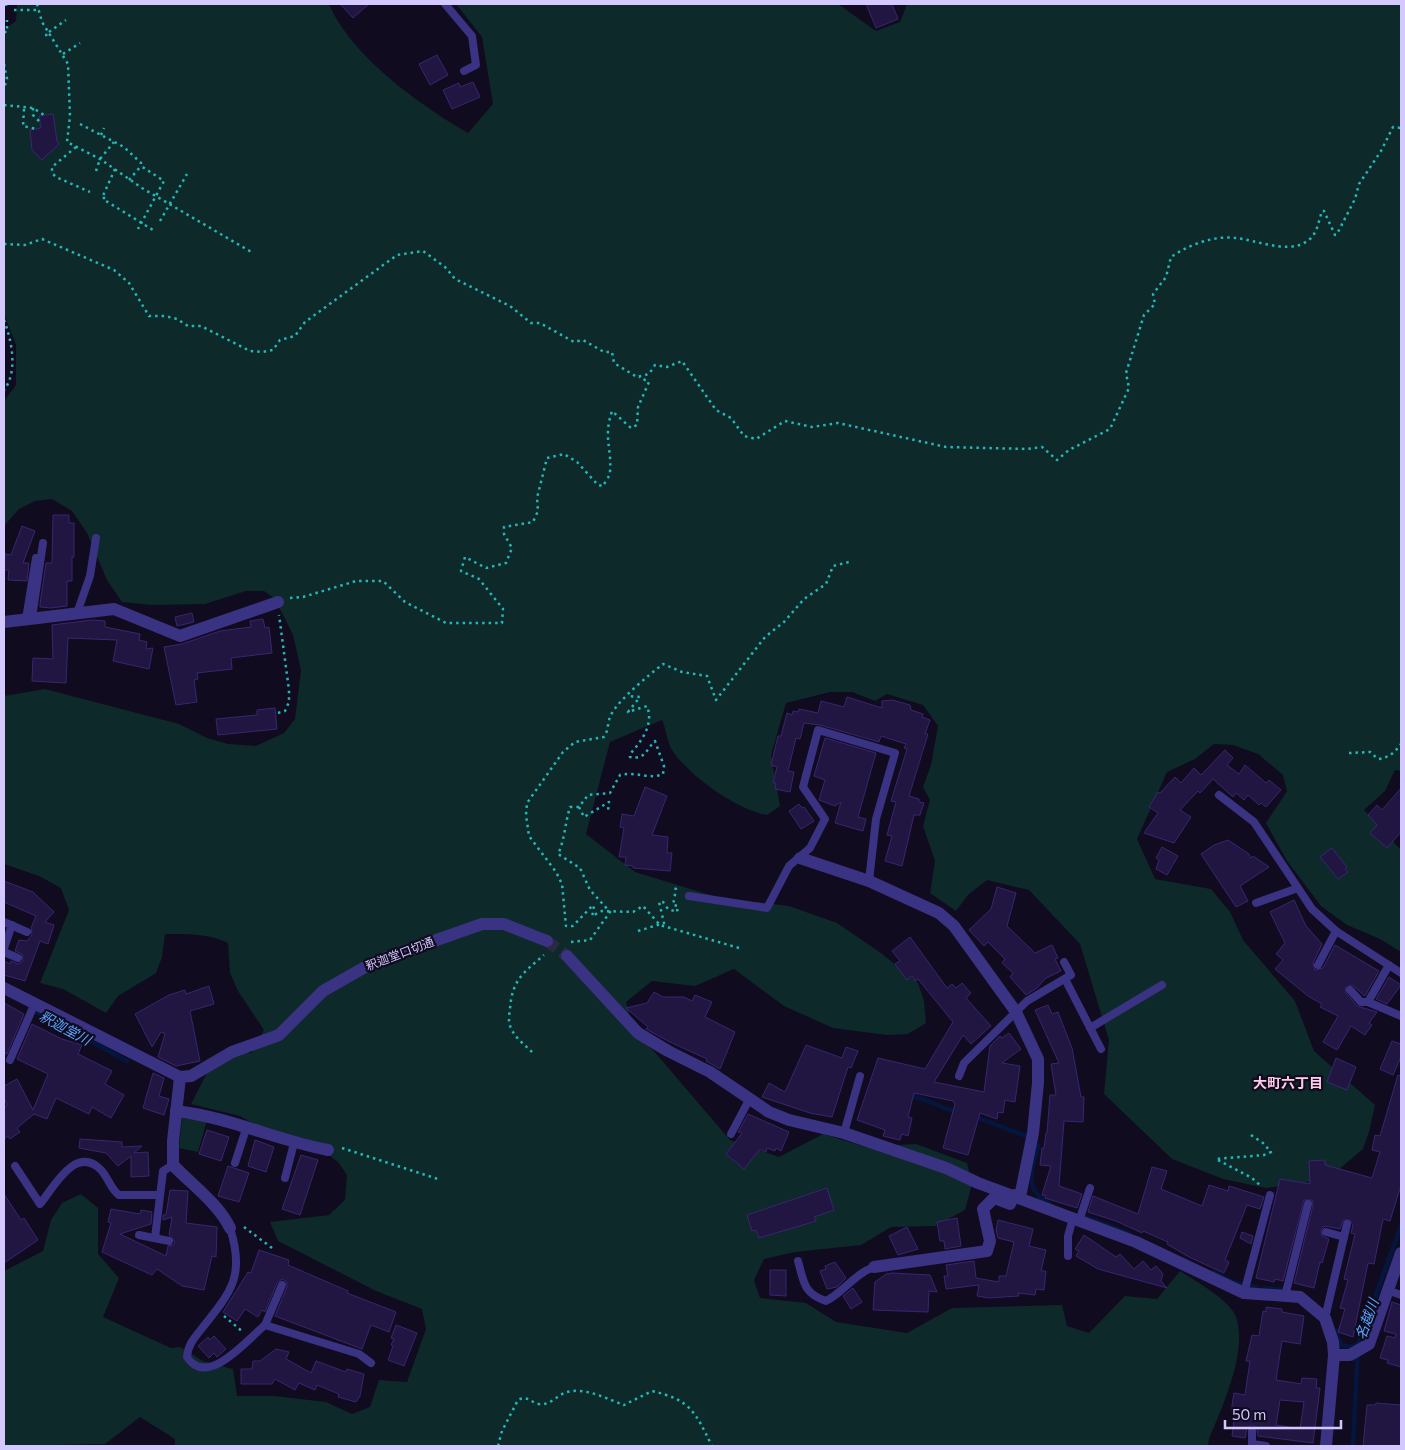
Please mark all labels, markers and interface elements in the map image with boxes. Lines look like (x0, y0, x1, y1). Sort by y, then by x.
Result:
street label: 釈迦堂口切通 (364, 934, 436, 973)
water label: 釈迦堂川 (37, 1007, 96, 1049)
district label: 大町六丁目 (1253, 1074, 1323, 1091)
water label: 名越川 (1351, 1294, 1382, 1341)
scale bar (1225, 1398, 1341, 1430)
text: 50 m (1232, 1405, 1266, 1423)

